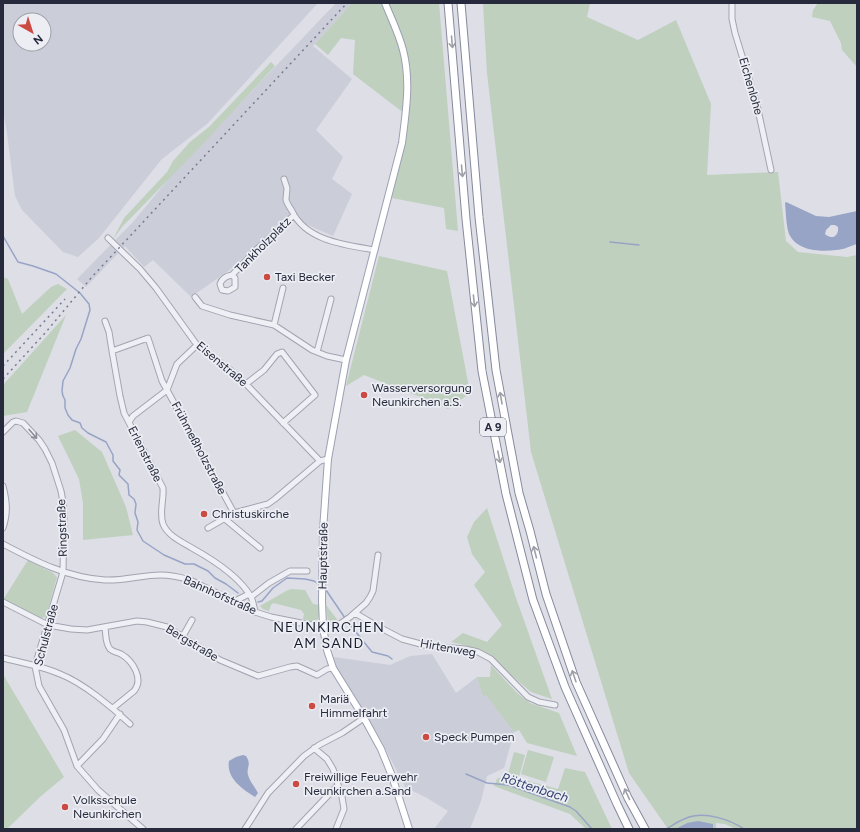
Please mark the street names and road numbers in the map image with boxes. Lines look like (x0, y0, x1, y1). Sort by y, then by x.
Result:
street label: Eichenlohe (736, 56, 766, 117)
street label: Tankholzplatz (232, 214, 294, 276)
street label: Eisenstraße (194, 339, 251, 390)
street label: Frühmeßholzstraße (169, 399, 230, 497)
road number: A 9 (480, 418, 506, 436)
street label: Erlenstraße (125, 424, 165, 485)
street label: Ringstraße (54, 499, 70, 557)
street label: Hauptstraße (315, 522, 331, 590)
street label: Bahnhofstraße (181, 573, 259, 618)
street label: Schulstraße (31, 602, 61, 667)
street label: Bergstraße (163, 622, 221, 664)
street label: Hirtenweg (419, 636, 477, 660)

